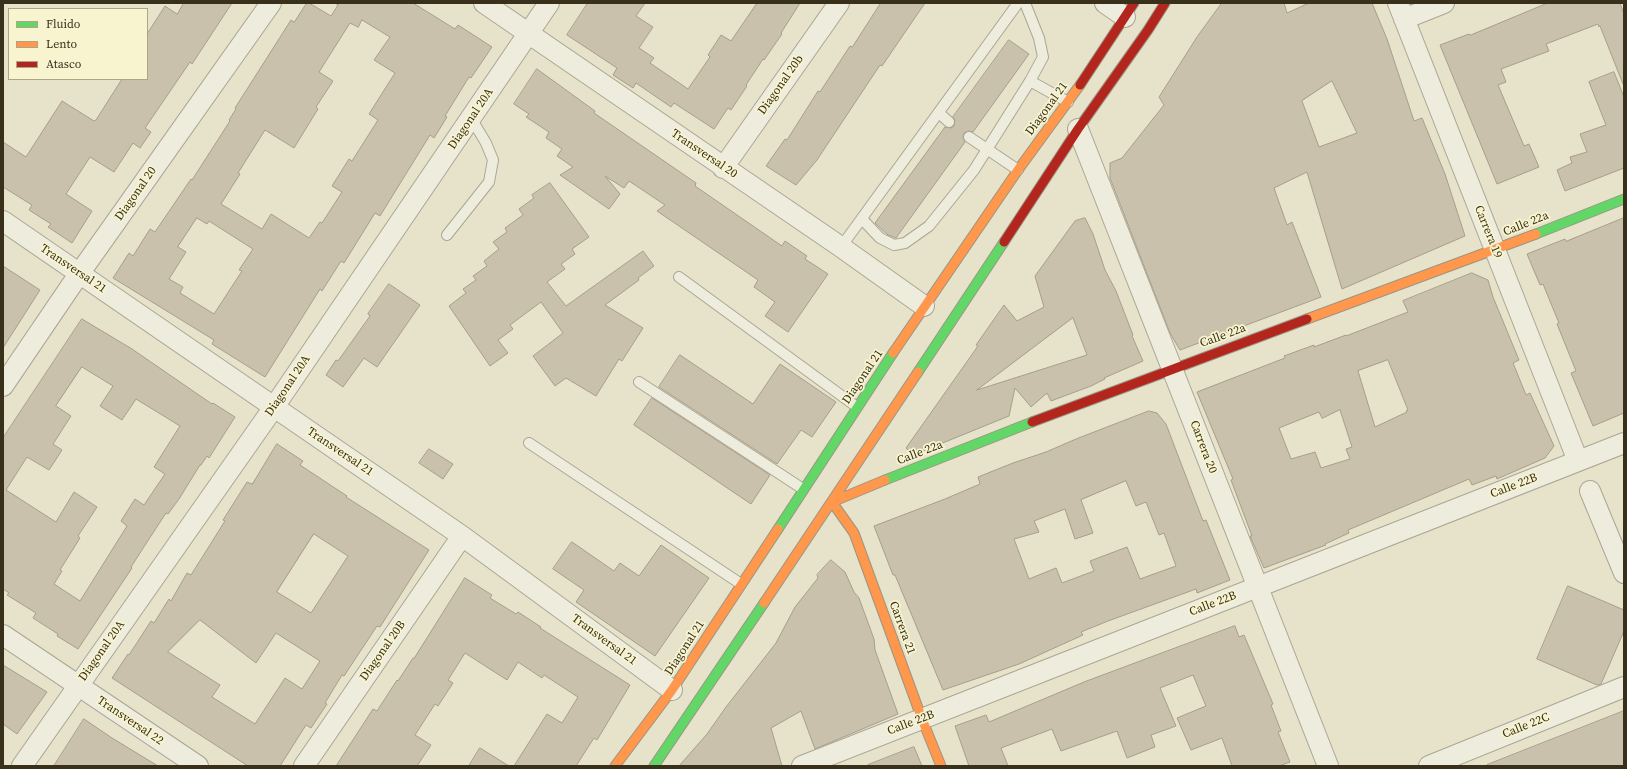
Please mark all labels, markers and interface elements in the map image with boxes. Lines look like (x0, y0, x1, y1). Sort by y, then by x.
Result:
legend (8, 8, 148, 80)
text: Fluido (46, 16, 80, 32)
text: Lento (46, 36, 77, 52)
street label: Diagonal 20b (755, 52, 807, 118)
text: Atasco (46, 56, 81, 72)
street label: Diagonal 21 (1023, 79, 1071, 139)
street label: Diagonal 20A (445, 86, 497, 152)
street label: Transversal 20 (668, 127, 740, 181)
street label: Diagonal 20 (112, 164, 160, 224)
street label: Carrera 19 (1471, 204, 1505, 260)
street label: Calle 22a (1501, 208, 1551, 240)
street label: Transversal 21 (37, 242, 109, 296)
street label: Calle 22a (1198, 321, 1248, 351)
street label: Diagonal 21 (840, 347, 886, 407)
street label: Diagonal 20A (262, 353, 314, 419)
street label: Carrera 20 (1186, 418, 1220, 476)
street label: Transversal 21 (304, 425, 376, 479)
street label: Calle 22a (895, 438, 945, 468)
street label: Calle 22B (1488, 470, 1540, 502)
street label: Calle 22B (1187, 588, 1239, 620)
street label: Carrera 21 (886, 599, 918, 657)
street label: Transversal 21 (569, 612, 639, 668)
street label: Diagonal 20A (76, 618, 128, 684)
street label: Diagonal 20B (357, 618, 409, 684)
street label: Diagonal 21 (662, 618, 708, 678)
street label: Transversal 22 (94, 694, 166, 748)
street label: Calle 22B (885, 707, 937, 739)
street label: Calle 22C (1500, 710, 1552, 742)

